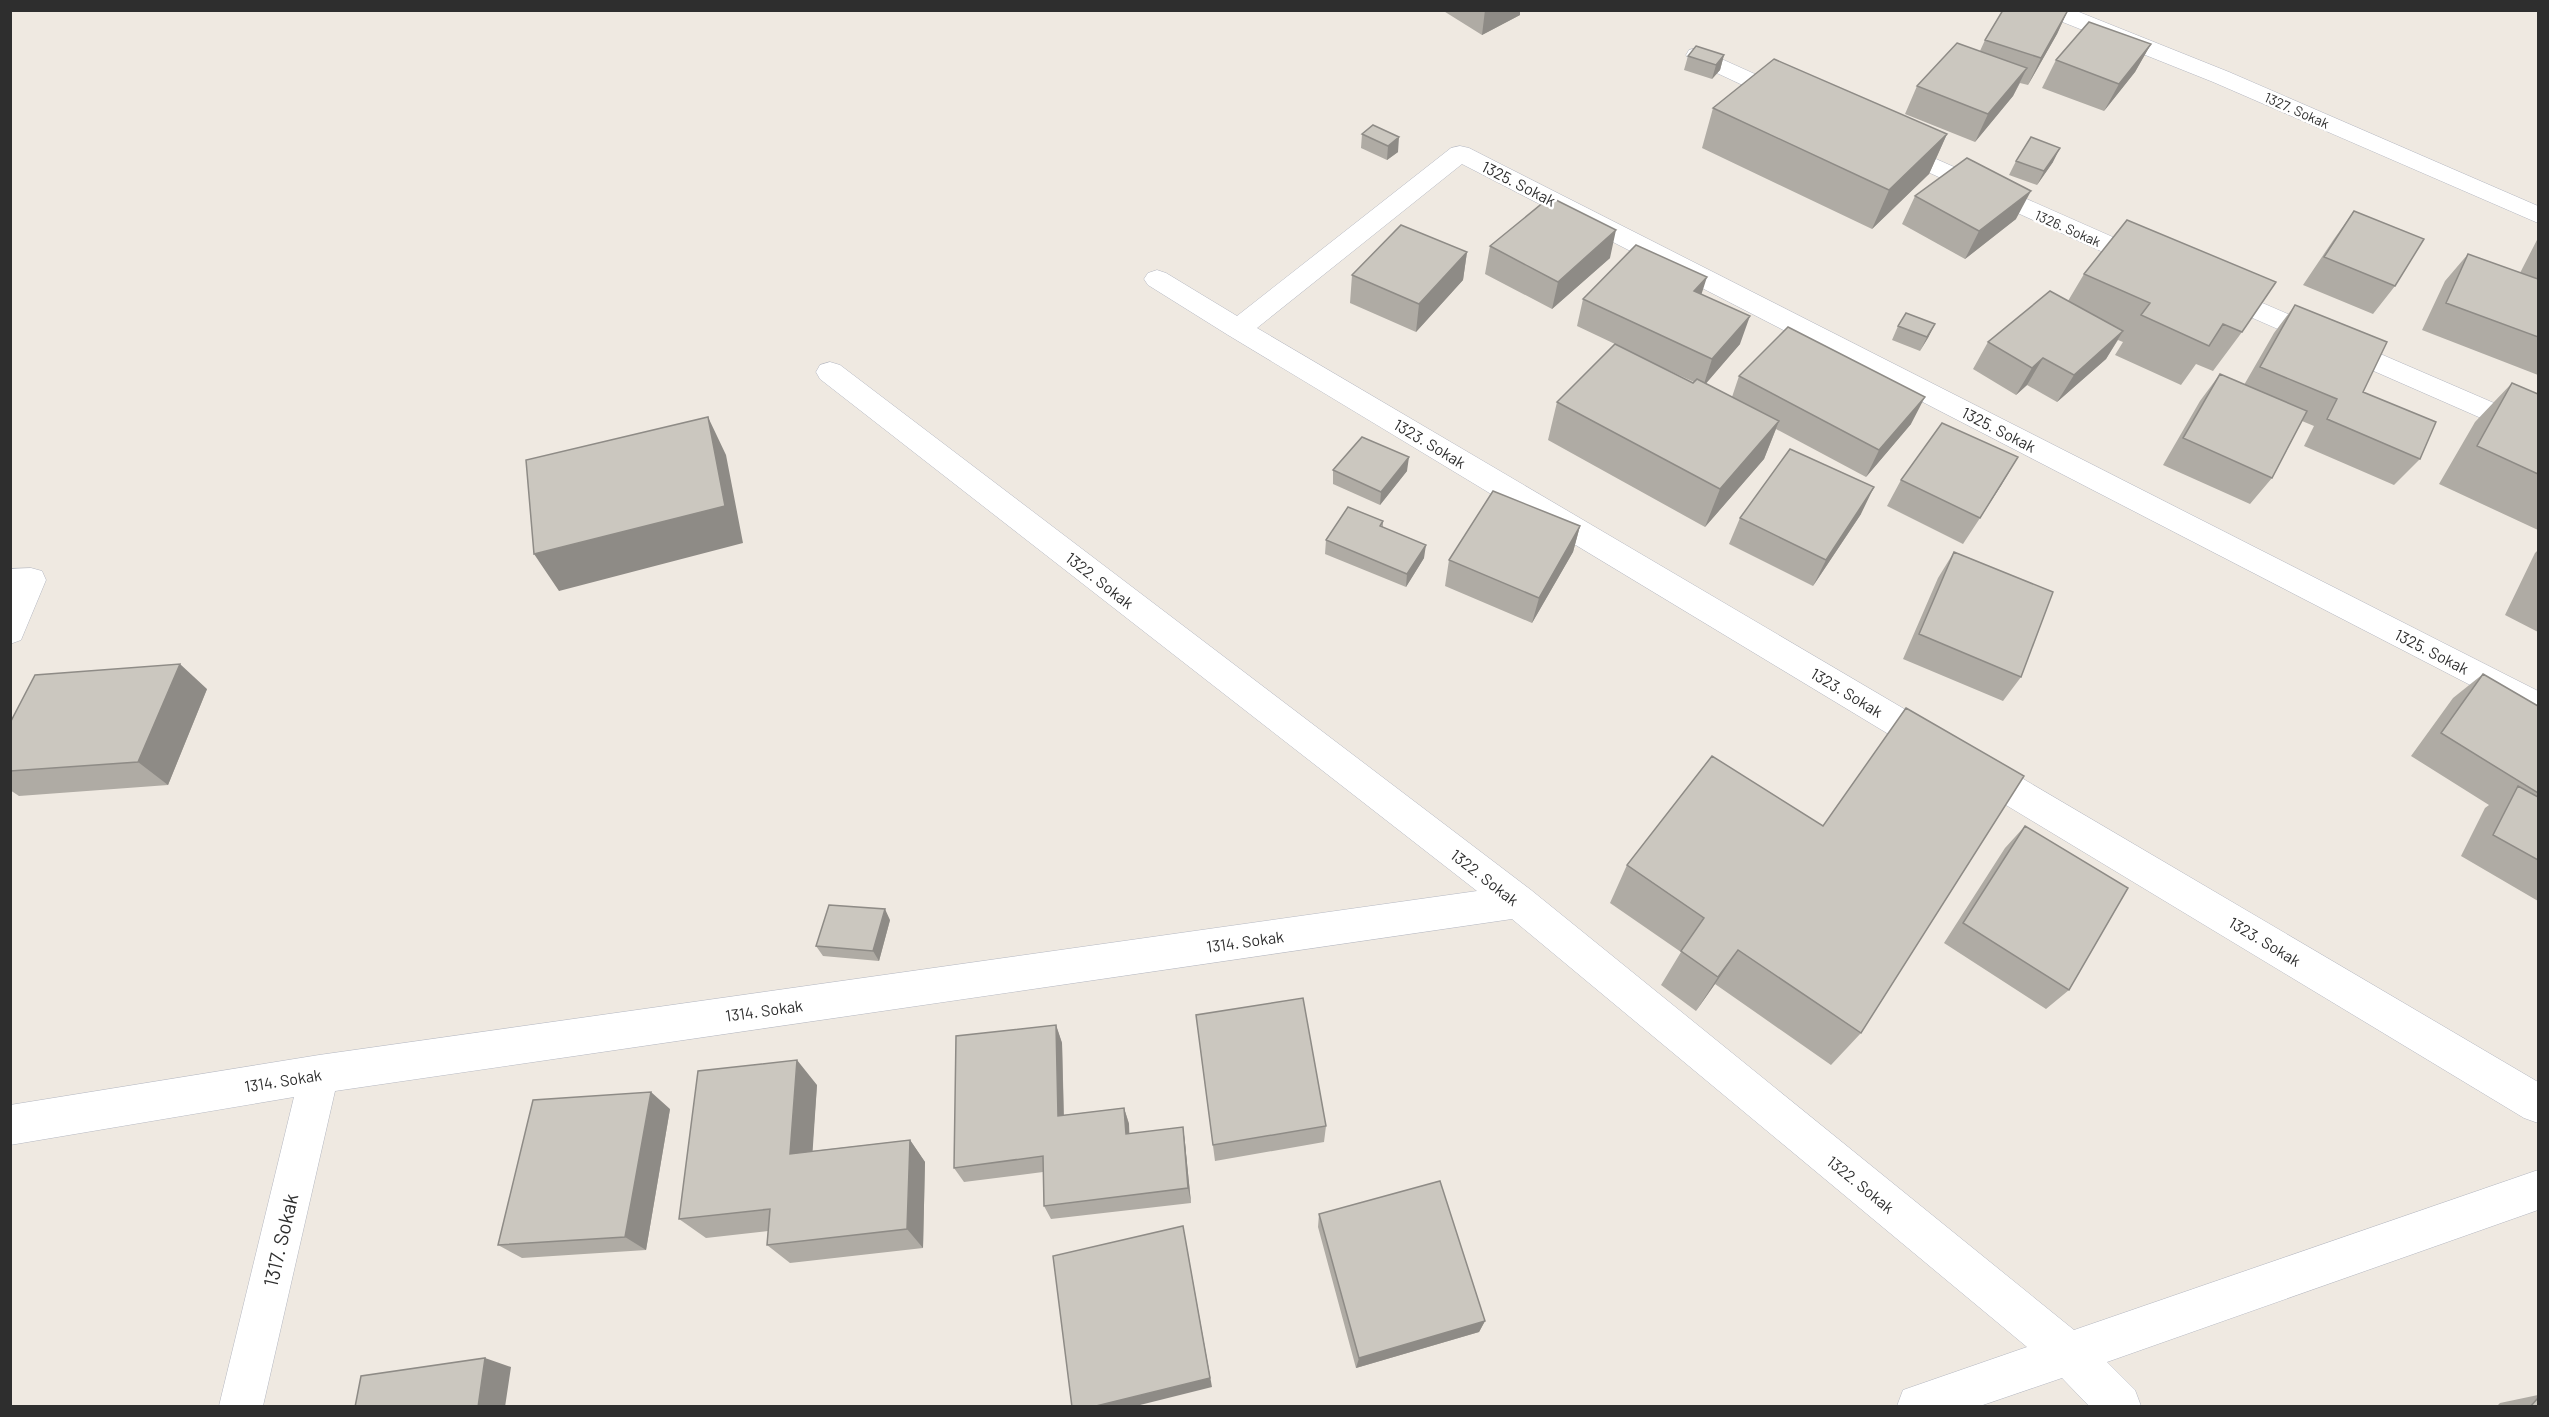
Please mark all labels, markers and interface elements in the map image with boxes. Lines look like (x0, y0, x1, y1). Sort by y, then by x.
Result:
street label: 1327. Sokak (2262, 88, 2332, 132)
street label: 1325. Sokak (1479, 156, 1559, 210)
street label: 1326. Sokak (2032, 206, 2104, 250)
street label: 1325. Sokak (1959, 402, 2039, 456)
street label: 1323. Sokak (1391, 414, 1469, 472)
street label: 1322. Sokak (1062, 548, 1138, 612)
street label: 1325. Sokak (2392, 624, 2472, 678)
street label: 1323. Sokak (1808, 663, 1886, 721)
street label: 1322. Sokak (1447, 845, 1523, 909)
street label: 1323. Sokak (2226, 912, 2304, 970)
street label: 1314. Sokak (1205, 926, 1285, 956)
street label: 1314. Sokak (724, 995, 804, 1025)
street label: 1314. Sokak (243, 1065, 323, 1095)
street label: 1322. Sokak (1824, 1151, 1898, 1217)
street label: 1317. Sokak (258, 1191, 302, 1289)

